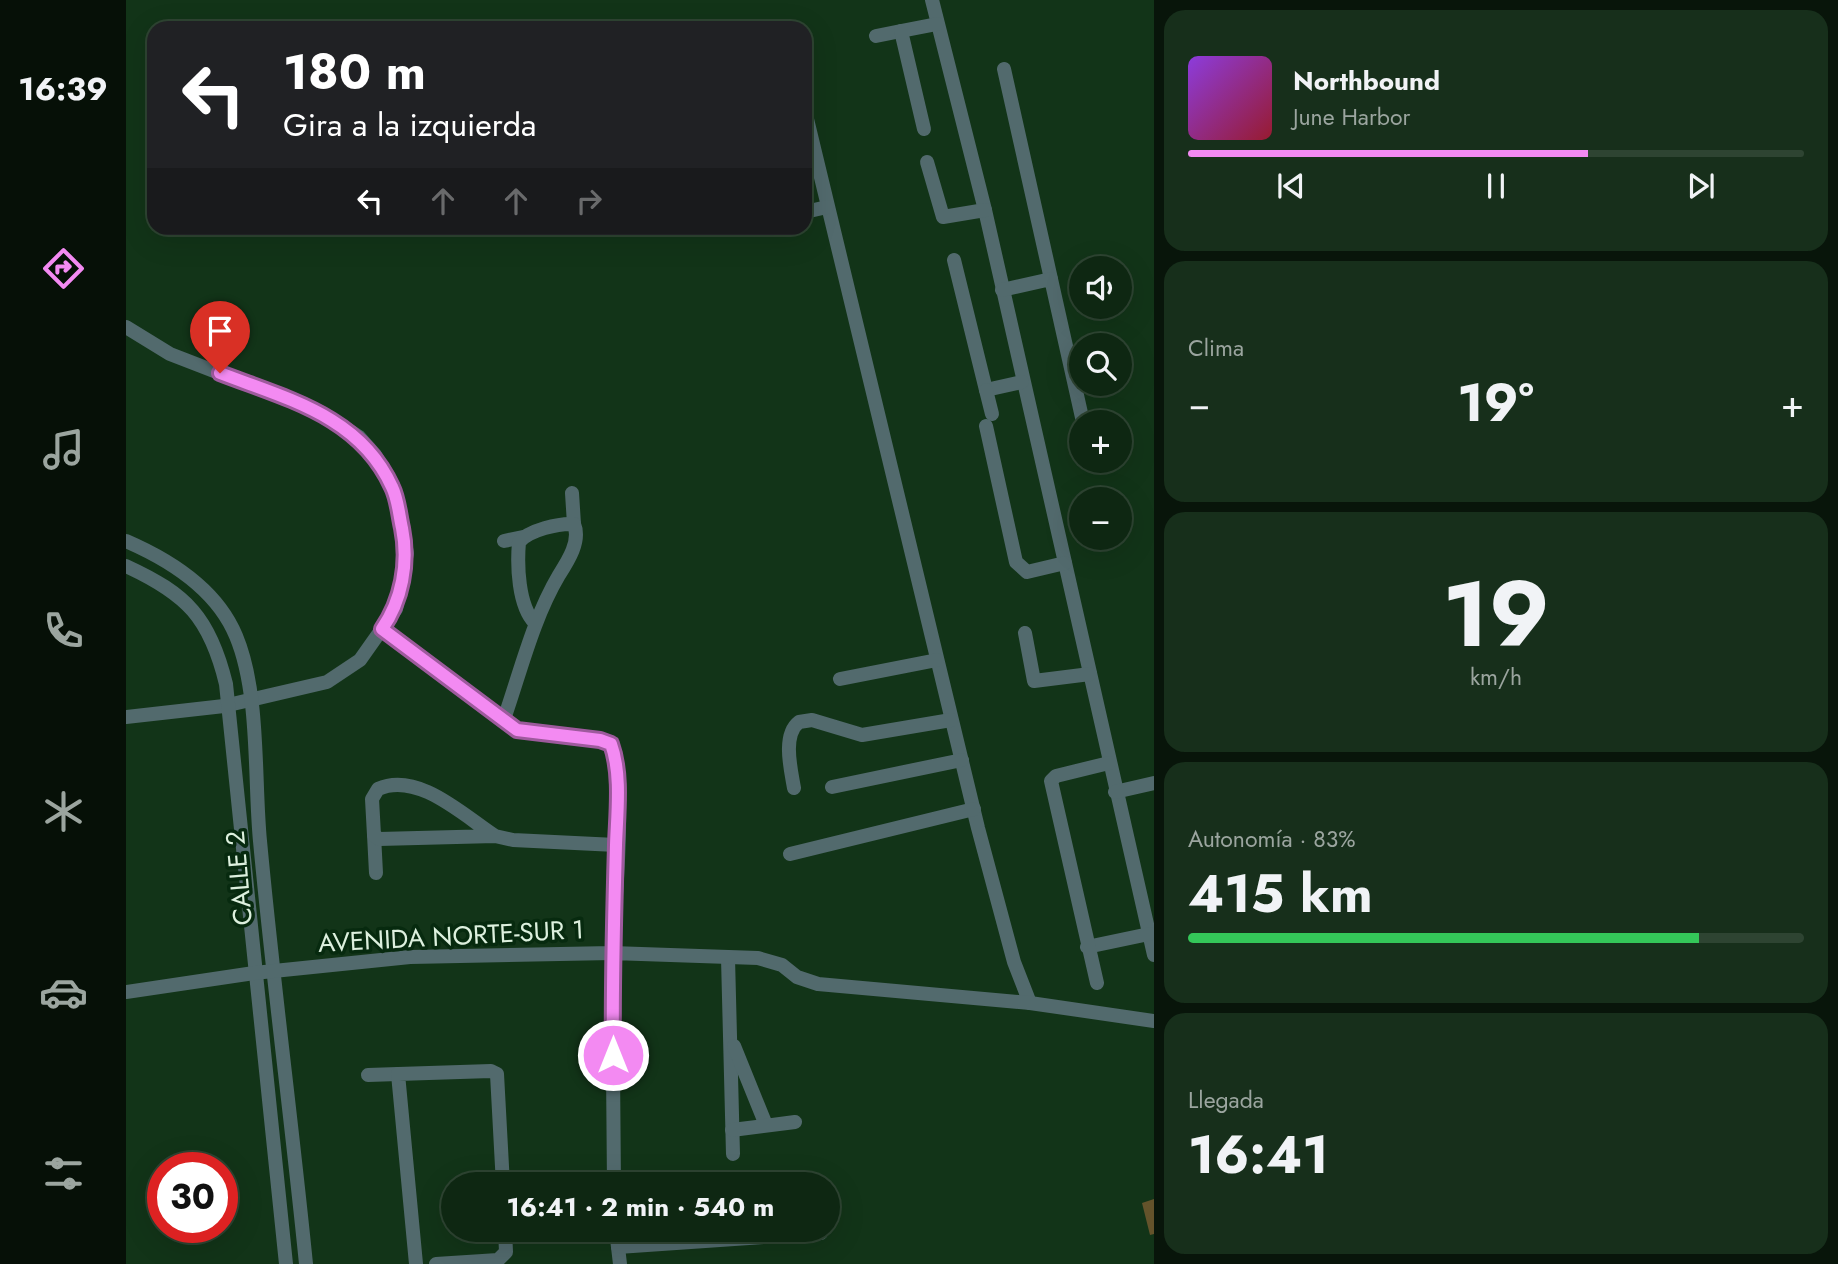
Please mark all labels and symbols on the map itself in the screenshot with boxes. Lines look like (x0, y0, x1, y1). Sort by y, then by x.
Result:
pin (190, 301, 250, 373)
street label: CALLE 2 (216, 829, 262, 927)
street label: AVENIDA NORTE-SUR 1 (317, 910, 585, 962)
position arrow (576, 1018, 650, 1092)
speed limit sign: 30 (147, 1152, 238, 1243)

